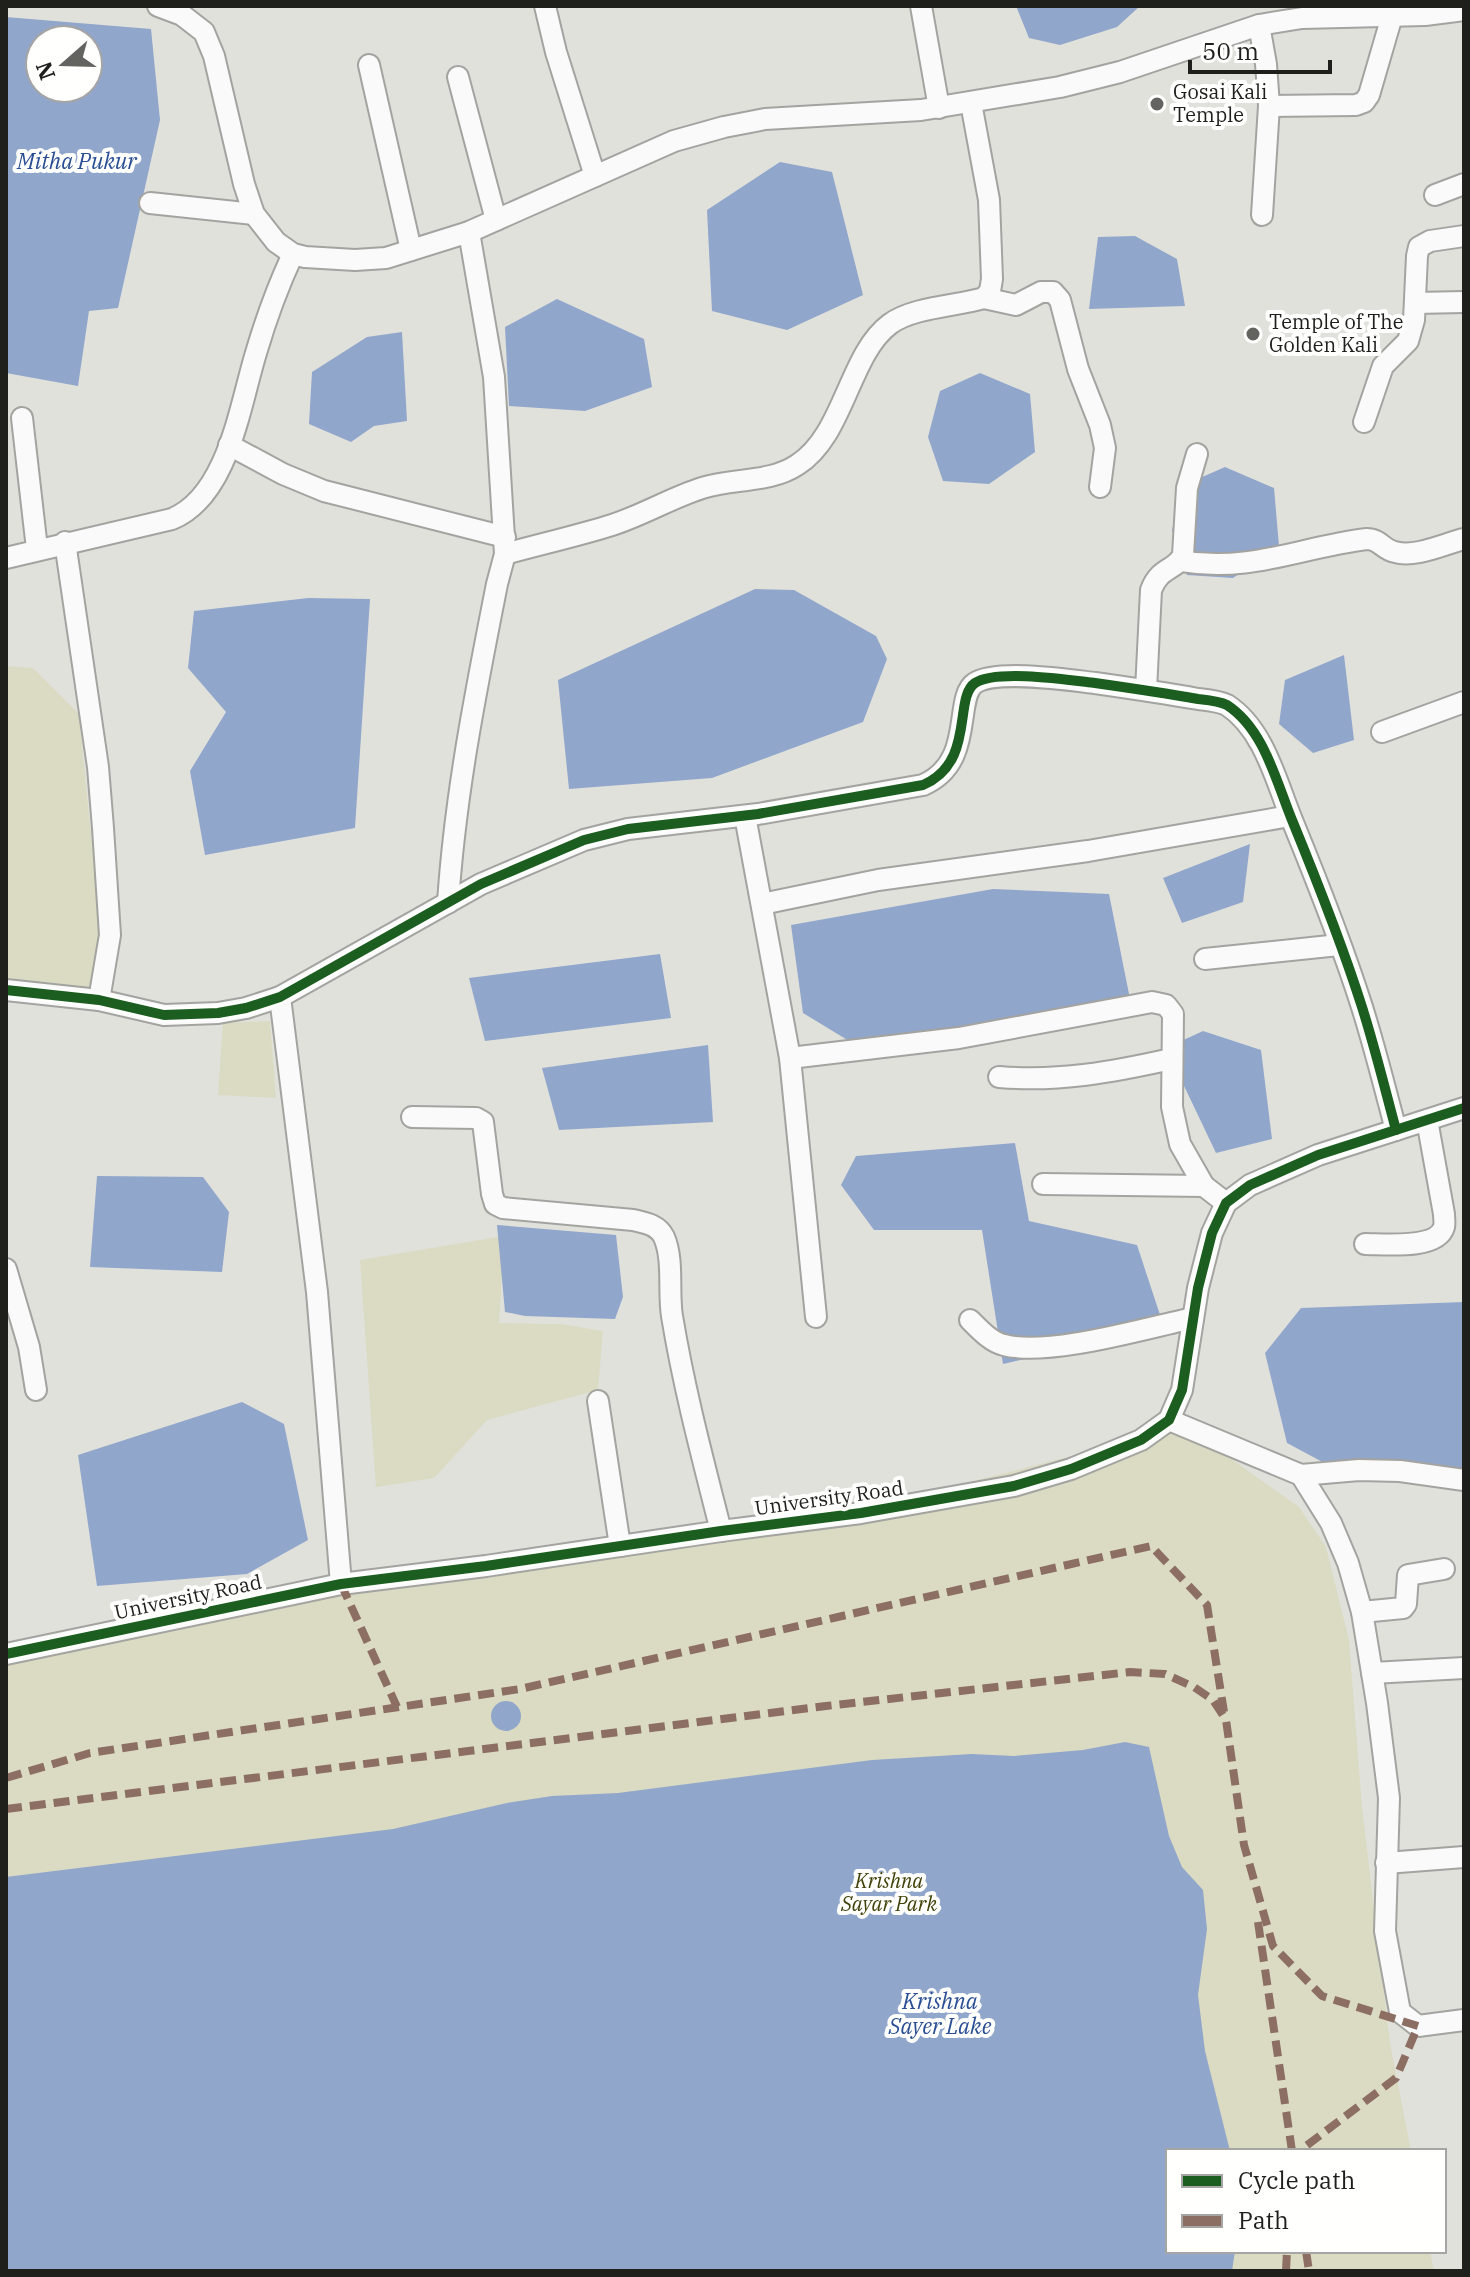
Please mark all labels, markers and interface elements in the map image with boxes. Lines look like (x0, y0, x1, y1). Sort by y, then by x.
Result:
north arrow (24, 24, 104, 104)
scale bar (1190, 24, 1330, 74)
text: 50 m (1202, 35, 1259, 67)
text: N (28, 58, 61, 84)
place label: Gosai Kali Temple (1173, 78, 1267, 128)
marker: Gosai Kali Temple (1148, 95, 1166, 113)
water label: Mitha Pukur (16, 146, 138, 175)
place label: Temple of The Golden Kali (1269, 308, 1403, 358)
marker: Temple of The Golden Kali (1244, 325, 1262, 343)
street label: University Road (753, 1474, 905, 1521)
street label: University Road (112, 1568, 264, 1625)
park label: Krishna Sayar Park (840, 1867, 937, 1917)
water label: Krishna Sayer Lake (887, 1986, 992, 2040)
legend (1166, 2149, 1446, 2253)
text: Cycle path (1238, 2164, 1355, 2196)
text: Path (1238, 2204, 1289, 2236)

